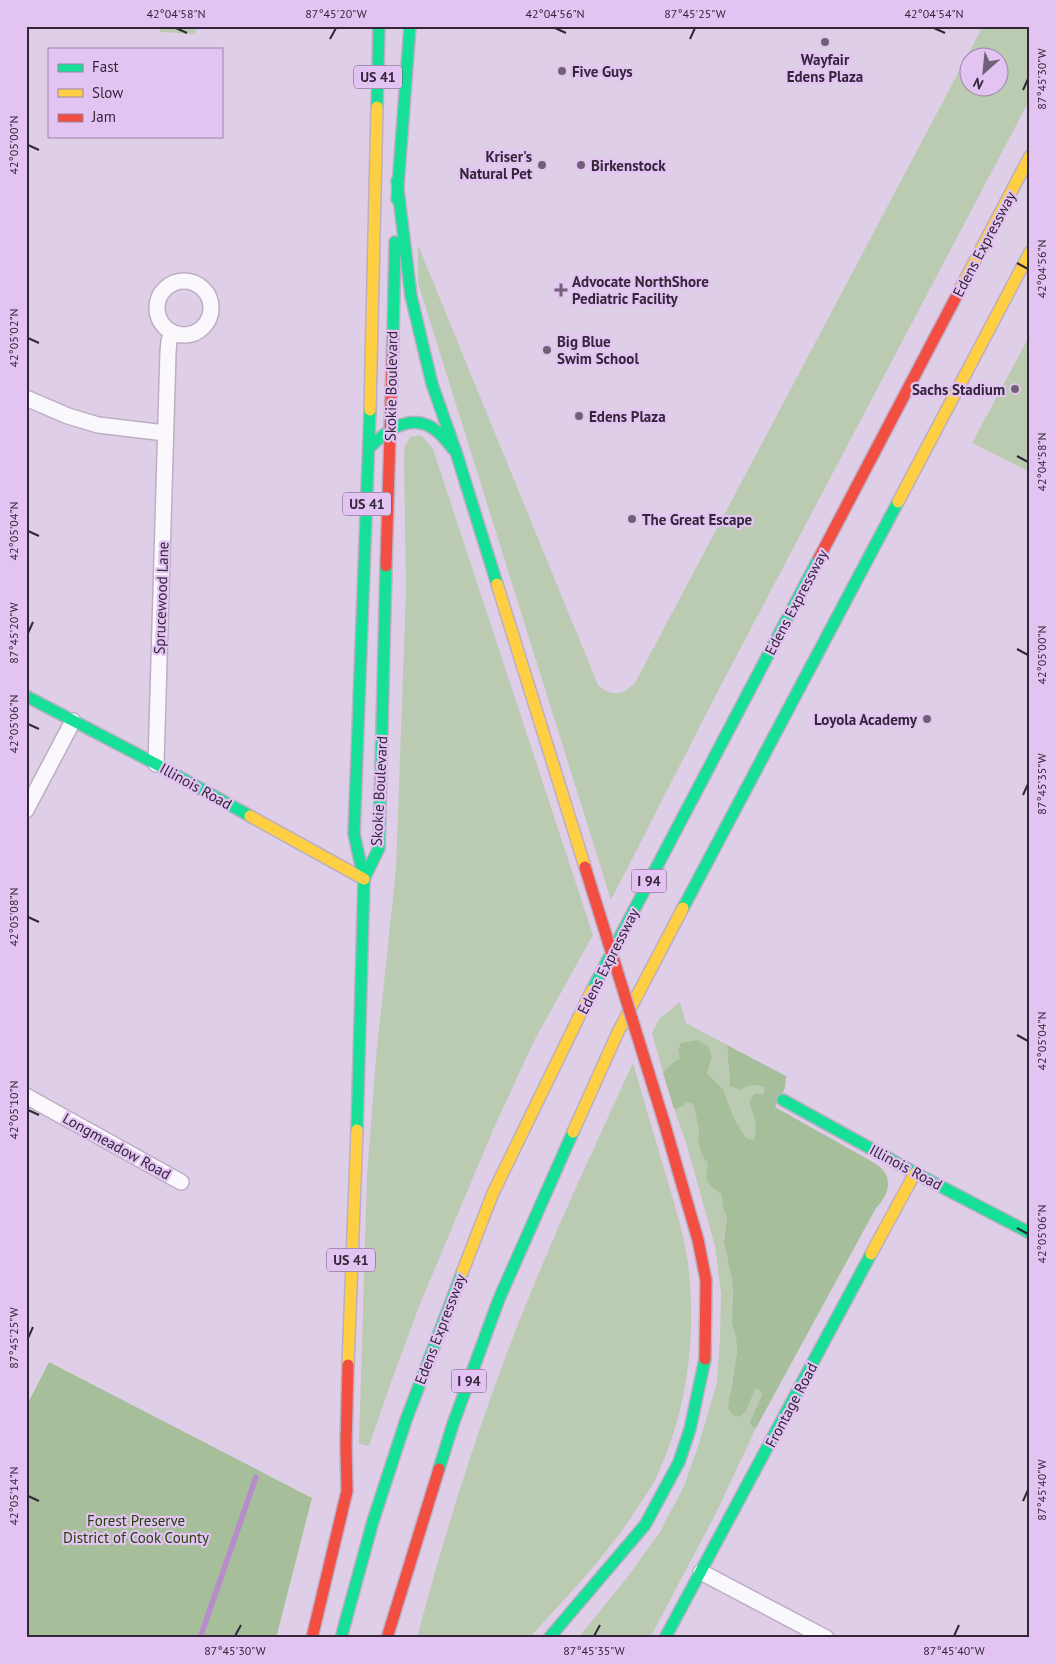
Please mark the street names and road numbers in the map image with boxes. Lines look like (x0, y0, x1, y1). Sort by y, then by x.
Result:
road number: US 41 (354, 66, 402, 88)
street label: Edens Expressway (948, 188, 1020, 300)
street label: Skokie Boulevard (381, 331, 401, 441)
road number: US 41 (343, 492, 391, 516)
street label: Sprucewood Lane (150, 541, 172, 655)
street label: Edens Expressway (760, 546, 832, 658)
street label: Skokie Boulevard (367, 735, 391, 847)
street label: Illinois Road (157, 758, 235, 814)
road number: I 94 (632, 869, 666, 892)
street label: Edens Expressway (573, 905, 643, 1017)
street label: Longmeadow Road (60, 1108, 174, 1184)
street label: Illinois Road (866, 1140, 946, 1194)
road number: US 41 (327, 1248, 375, 1272)
street label: Edens Expressway (410, 1271, 470, 1387)
street label: Frontage Road (761, 1359, 821, 1451)
road number: I 94 (452, 1370, 486, 1392)

